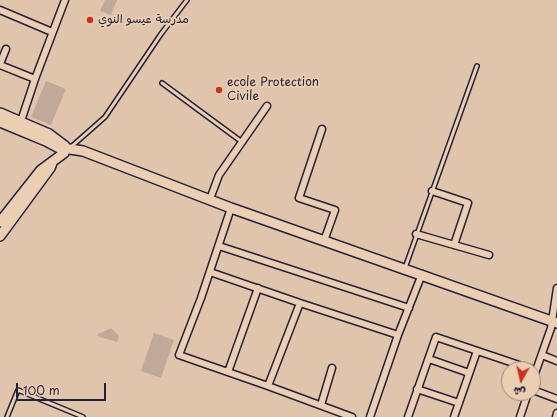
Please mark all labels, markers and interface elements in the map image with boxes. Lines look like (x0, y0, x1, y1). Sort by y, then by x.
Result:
place label: مدرسة عيسو النوي (98, 13, 189, 27)
marker: مدرسة عيسو النوي (85, 15, 95, 25)
place label: ecole Protection Civile (227, 76, 319, 104)
marker: ecole Protection Civile (214, 85, 224, 95)
north arrow (501, 361, 541, 401)
scale bar (18, 375, 108, 401)
text: 100 m (23, 381, 60, 399)
text: ش (512, 383, 527, 402)

